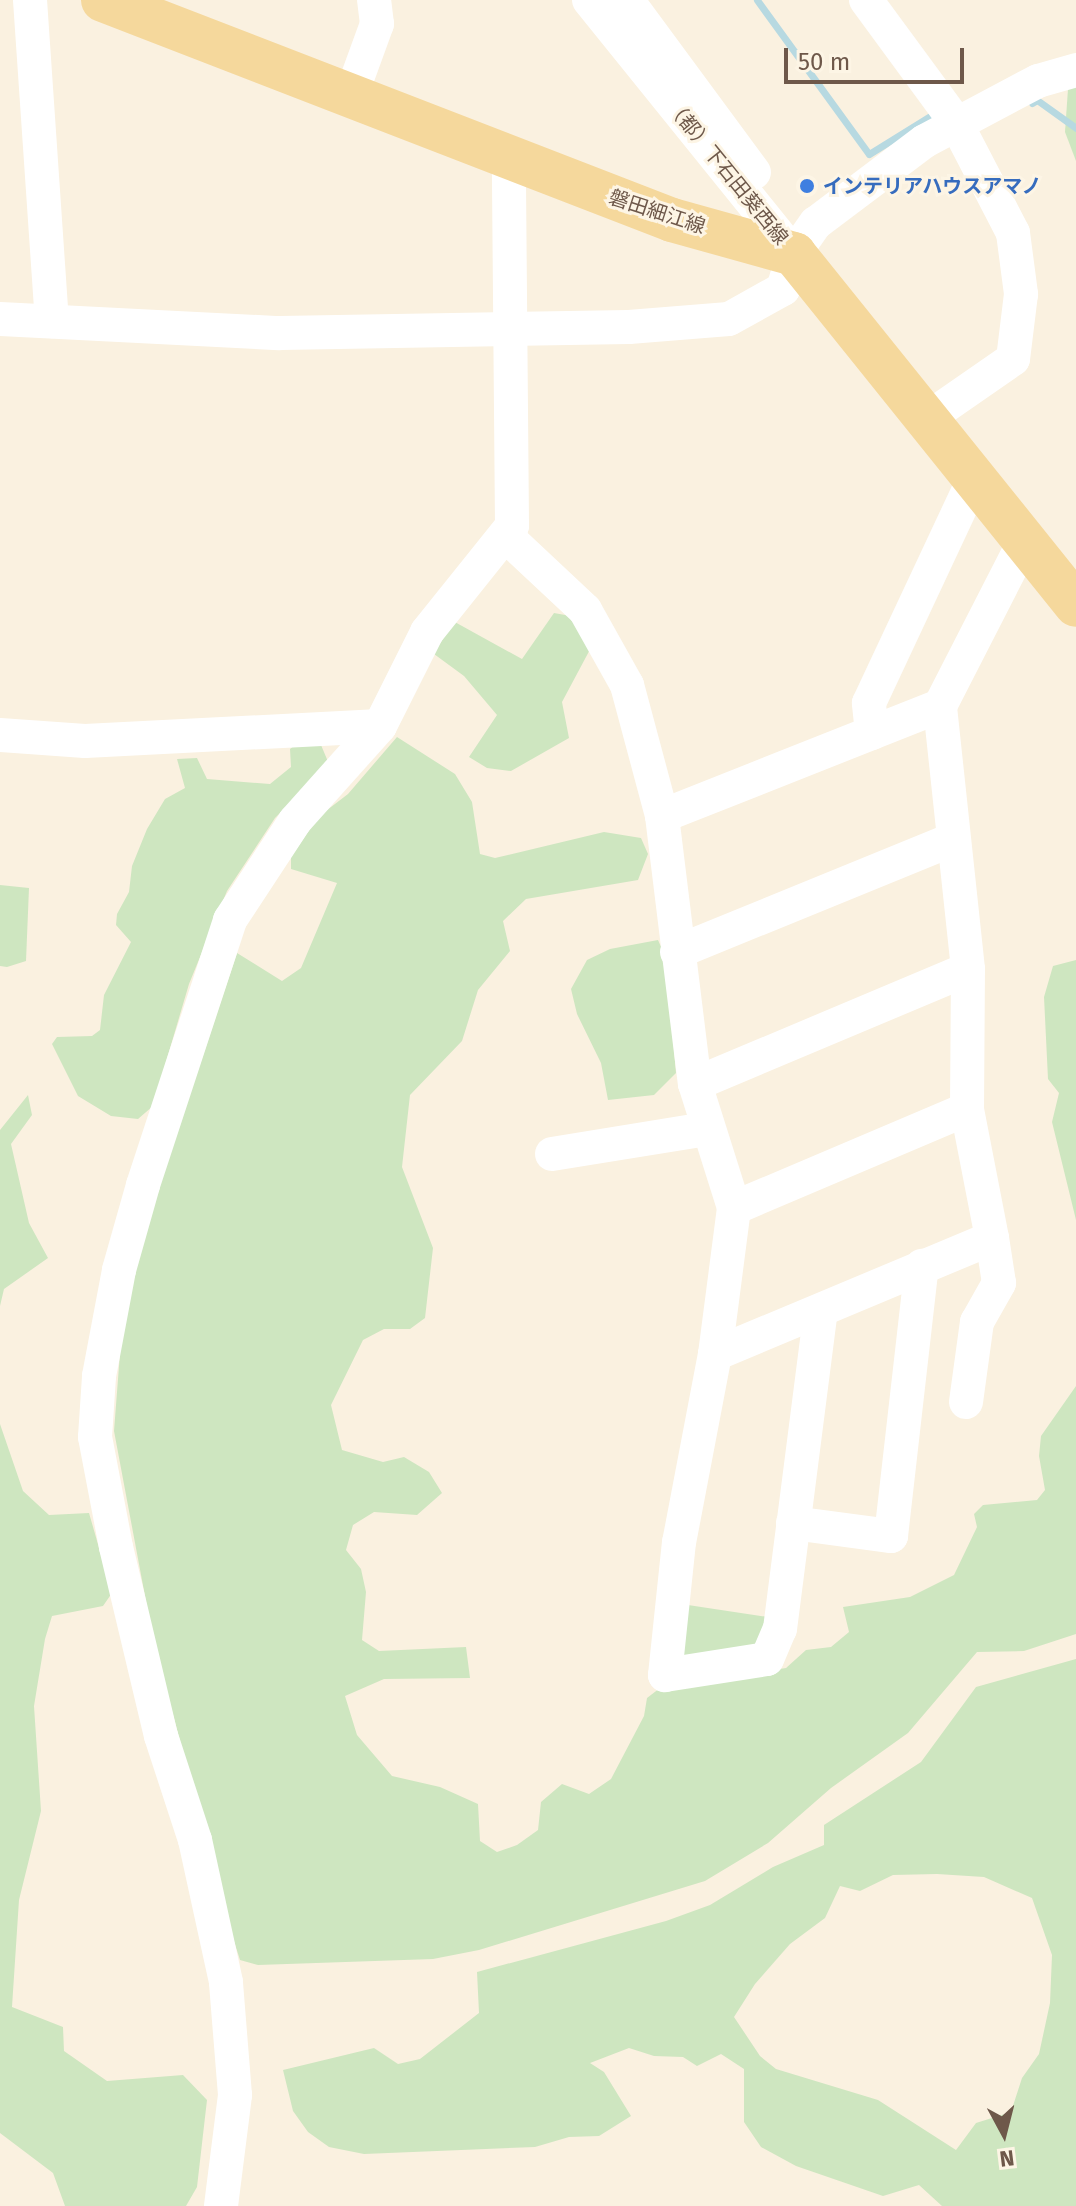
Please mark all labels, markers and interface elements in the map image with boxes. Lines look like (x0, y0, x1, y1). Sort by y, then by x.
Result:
scale bar (788, 32, 968, 82)
text: 50 m (798, 48, 850, 76)
street label: （都）下石田葵西線 (661, 95, 793, 249)
place label: インテリアハウスアマノ (823, 174, 1043, 198)
marker: インテリアハウスアマノ (798, 177, 816, 195)
street label: 磐田細江線 (606, 185, 708, 239)
north arrow (964, 2094, 1044, 2174)
text: N (998, 2144, 1016, 2173)

